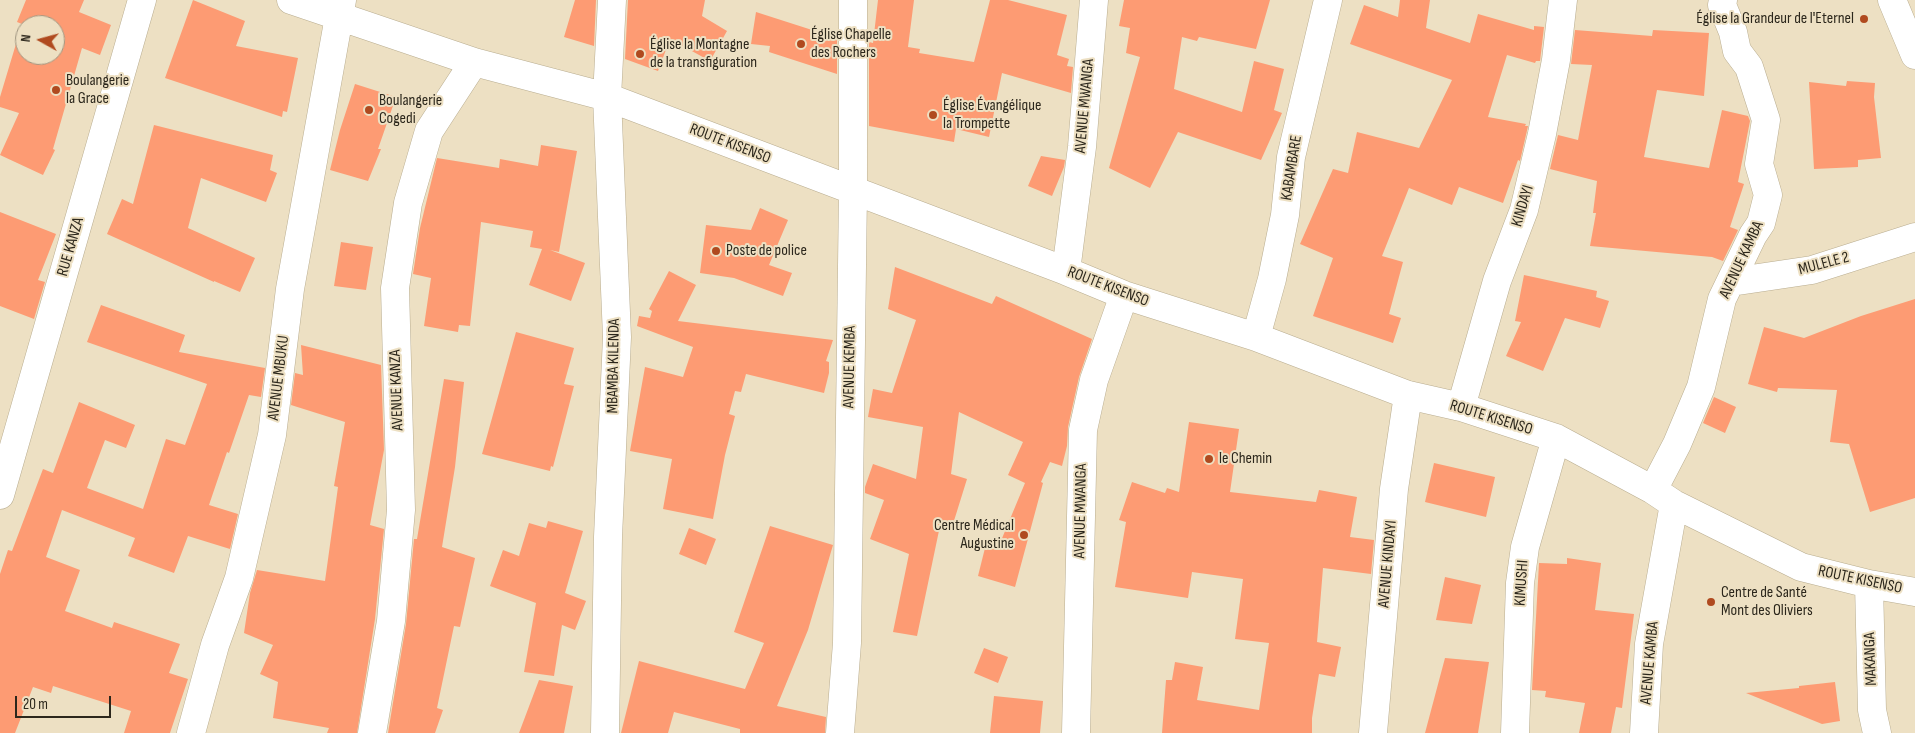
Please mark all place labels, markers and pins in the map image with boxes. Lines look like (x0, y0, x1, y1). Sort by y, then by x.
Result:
place label: Église la Grandeur de l'Eternel (1696, 9, 1854, 29)
marker: Église la Grandeur de l'Eternel (1858, 13, 1870, 25)
place label: Église Chapelle des Rochers (811, 25, 891, 63)
place label: Église la Montagne de la transfiguration (650, 35, 757, 73)
marker: Église Chapelle des Rochers (795, 38, 807, 50)
marker: Église la Montagne de la transfiguration (634, 48, 646, 60)
place label: Boulangerie la Grace (66, 71, 129, 109)
marker: Boulangerie la Grace (50, 84, 62, 96)
place label: Boulangerie Cogedi (379, 91, 442, 129)
place label: Église Évangélique la Trompette (943, 96, 1041, 134)
marker: Boulangerie Cogedi (363, 104, 375, 116)
marker: Église Évangélique la Trompette (927, 109, 939, 121)
place label: Poste de police (726, 241, 807, 261)
marker: Poste de police (710, 245, 722, 257)
place label: le Chemin (1219, 449, 1272, 469)
marker: le Chemin (1203, 453, 1215, 465)
place label: Centre Médical Augustine (934, 516, 1014, 554)
marker: Centre Médical Augustine (1018, 529, 1030, 541)
place label: Centre de Santé Mont des Oliviers (1721, 583, 1813, 621)
marker: Centre de Santé Mont des Oliviers (1705, 596, 1717, 608)

